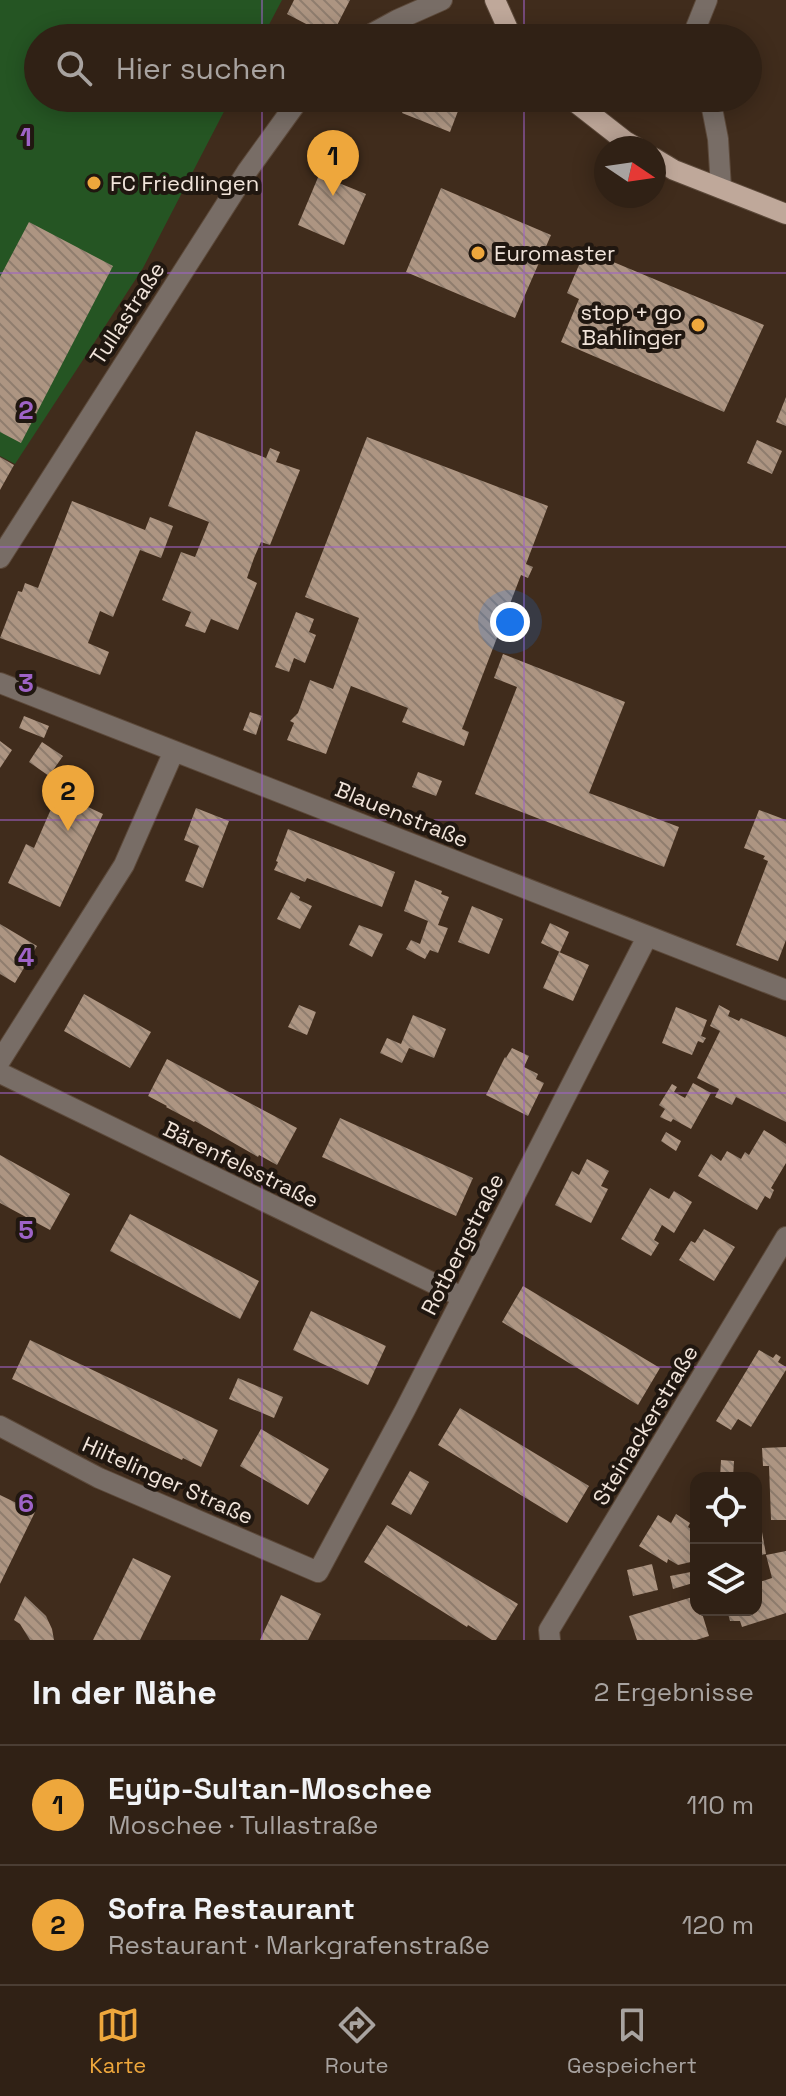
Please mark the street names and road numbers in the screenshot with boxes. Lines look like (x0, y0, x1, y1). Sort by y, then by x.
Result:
street label: Tullastraße (83, 256, 171, 370)
street label: Blauenstraße (331, 775, 473, 853)
street label: Bärenfelsstraße (159, 1114, 323, 1214)
street label: Rotbergstraße (414, 1168, 510, 1320)
street label: Steinackerstraße (586, 1340, 704, 1510)
street label: Hiltelinger Straße (78, 1430, 258, 1530)

